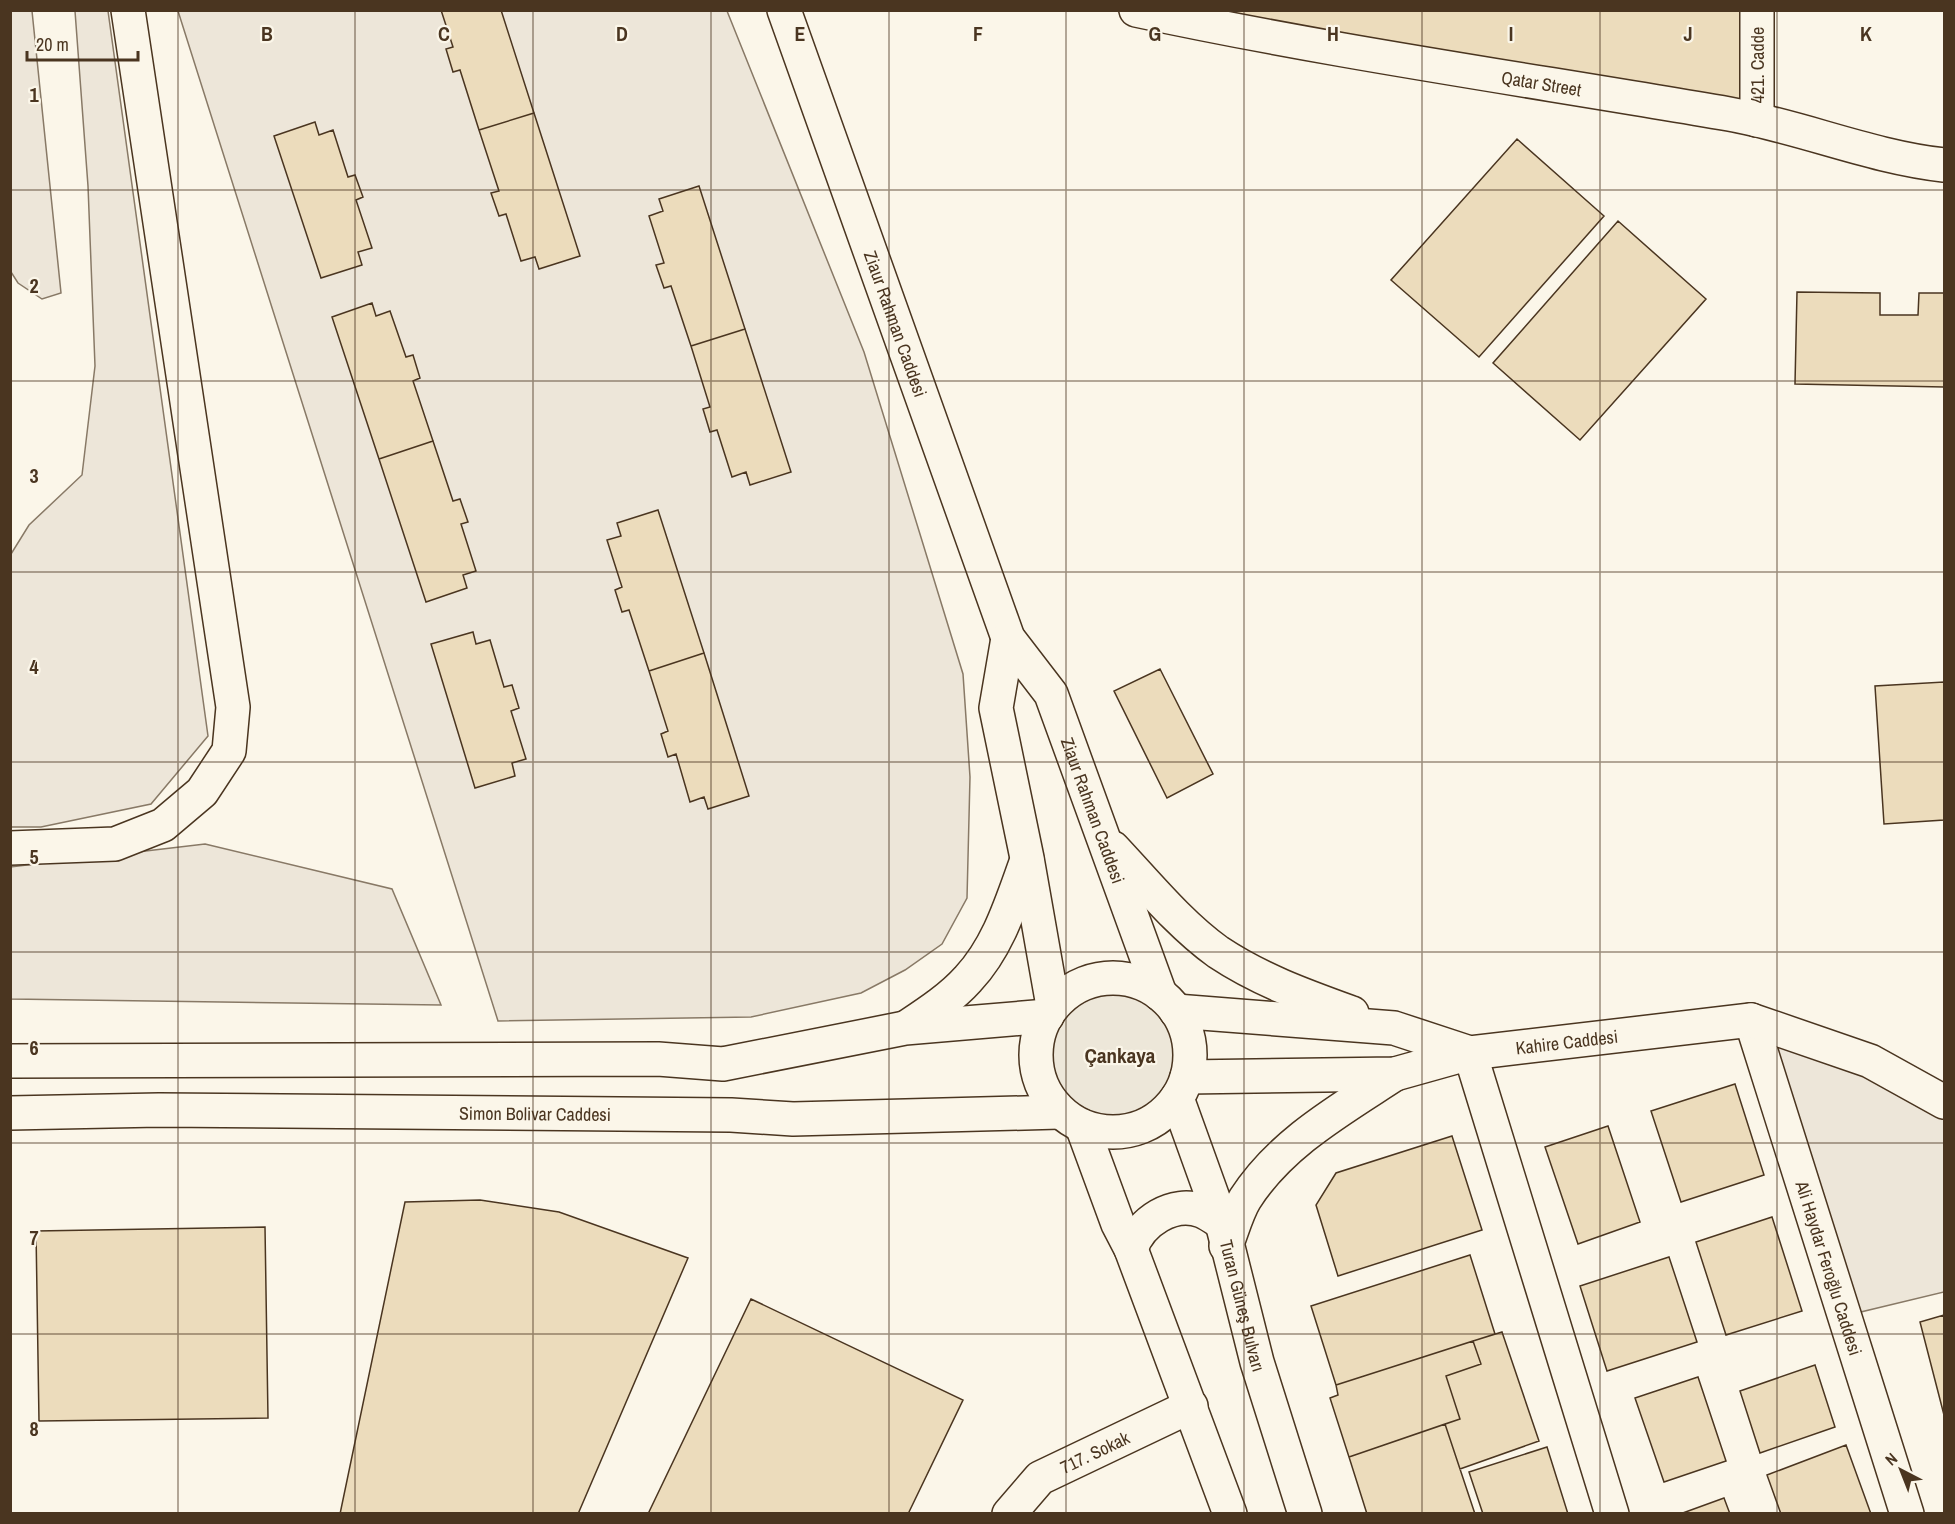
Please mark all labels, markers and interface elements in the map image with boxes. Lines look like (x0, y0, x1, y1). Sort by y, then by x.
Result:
text: B (261, 20, 273, 47)
text: C (438, 20, 450, 47)
text: D (616, 20, 628, 47)
text: E (795, 20, 806, 47)
text: F (973, 20, 983, 47)
text: G (1149, 20, 1161, 47)
text: H (1327, 20, 1339, 47)
text: I (1509, 20, 1513, 47)
text: J (1683, 20, 1693, 47)
text: K (1860, 20, 1872, 47)
scale bar (27, 24, 138, 62)
street label: 421. Cadde (1745, 27, 1770, 103)
text: 20 m (36, 32, 69, 57)
street label: Qatar Street (1500, 64, 1583, 102)
text: 1 (29, 81, 39, 108)
street label: Ziaur Rahman Caddesi (858, 247, 933, 400)
text: 2 (29, 272, 39, 299)
text: 3 (29, 462, 39, 489)
text: 4 (29, 653, 39, 680)
street label: Ziaur Rahman Caddesi (1055, 734, 1131, 887)
text: 5 (29, 843, 39, 870)
street label: Kahire Caddesi (1514, 1023, 1619, 1060)
text: 6 (29, 1034, 39, 1061)
district label: Çankaya (1085, 1041, 1156, 1070)
street label: Simon Bolivar Caddesi (459, 1100, 611, 1126)
street label: Ali Haydar Feroğlu Caddesi (1790, 1177, 1869, 1358)
text: 7 (29, 1224, 39, 1251)
street label: Turan Güneş Bulvarı (1214, 1237, 1272, 1375)
text: 8 (29, 1415, 39, 1442)
street label: 717. Sokak (1056, 1425, 1134, 1479)
north arrow (1871, 1440, 1931, 1500)
text: N (1880, 1448, 1902, 1470)

